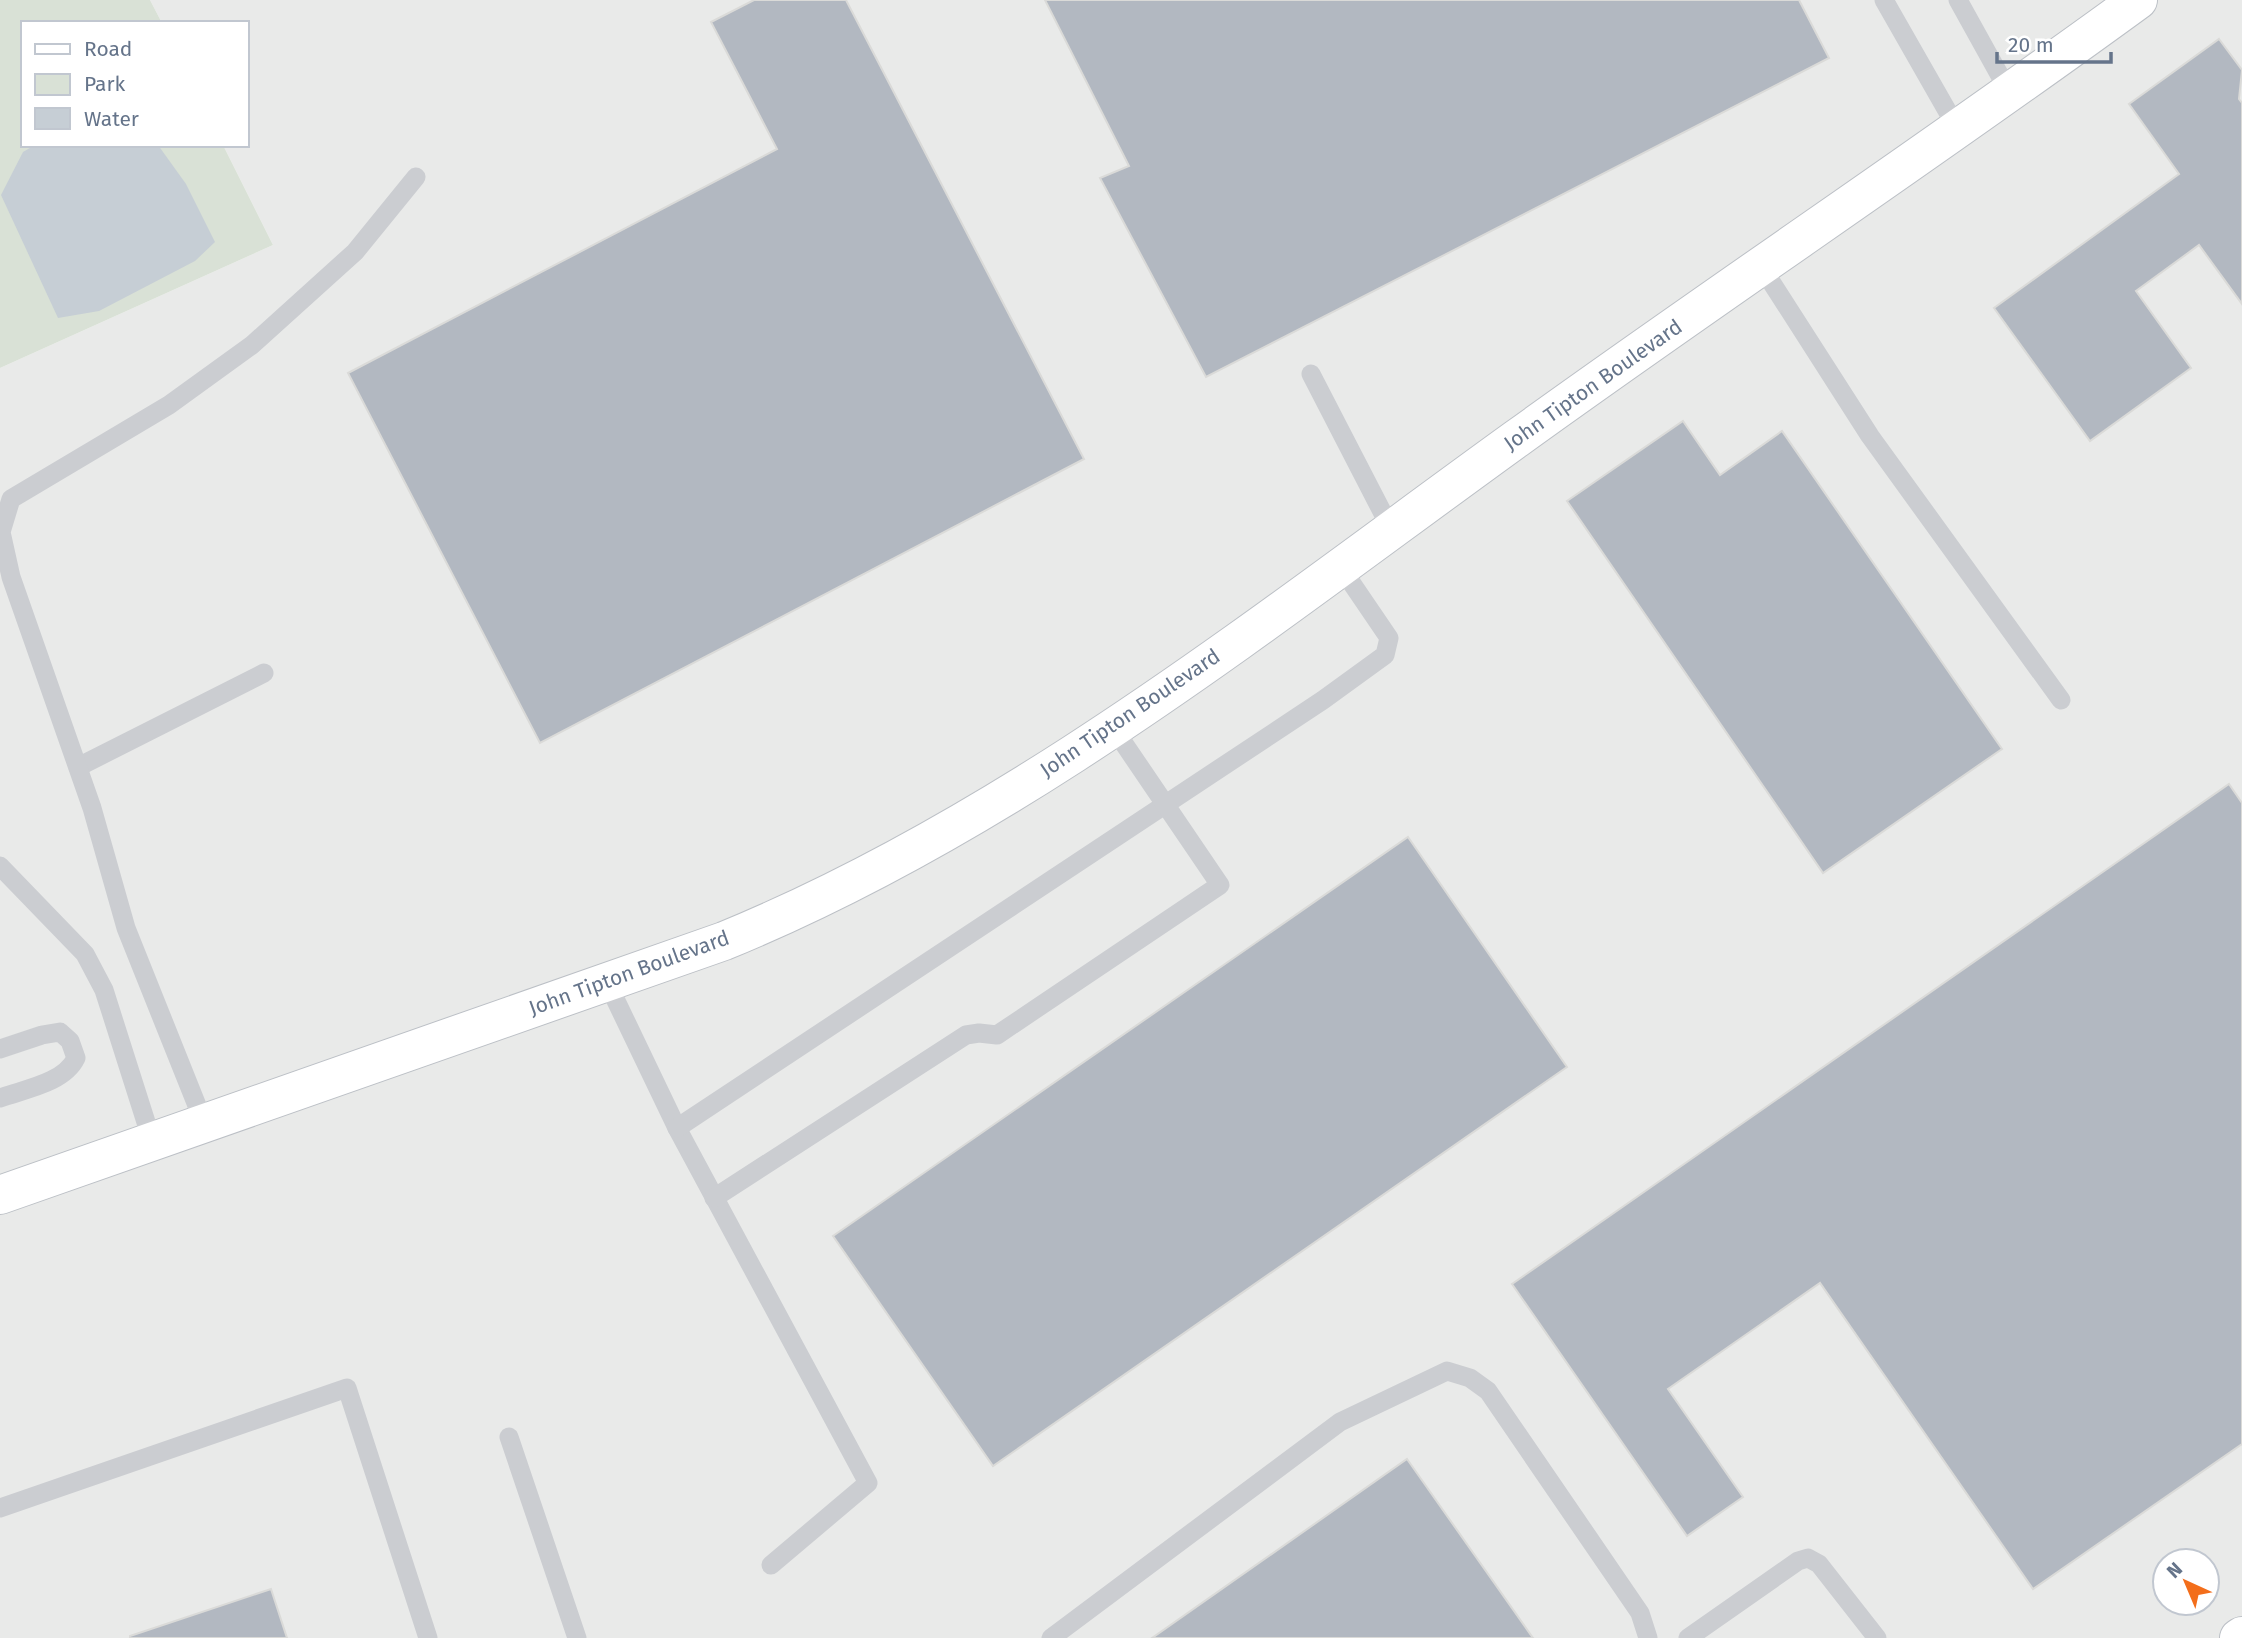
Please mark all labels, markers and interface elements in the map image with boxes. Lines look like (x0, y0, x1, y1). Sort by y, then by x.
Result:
legend (21, 21, 248, 147)
scale bar (1997, 21, 2111, 65)
text: 20 m (2008, 32, 2054, 58)
text: Road (84, 36, 132, 62)
text: Park (84, 71, 126, 97)
text: Water (84, 106, 139, 132)
street label: John Tipton Boulevard (1499, 314, 1687, 456)
street label: John Tipton Boulevard (1035, 643, 1225, 783)
street label: John Tipton Boulevard (525, 925, 733, 1021)
north arrow (2151, 1547, 2221, 1617)
text: N (2162, 1557, 2187, 1583)

